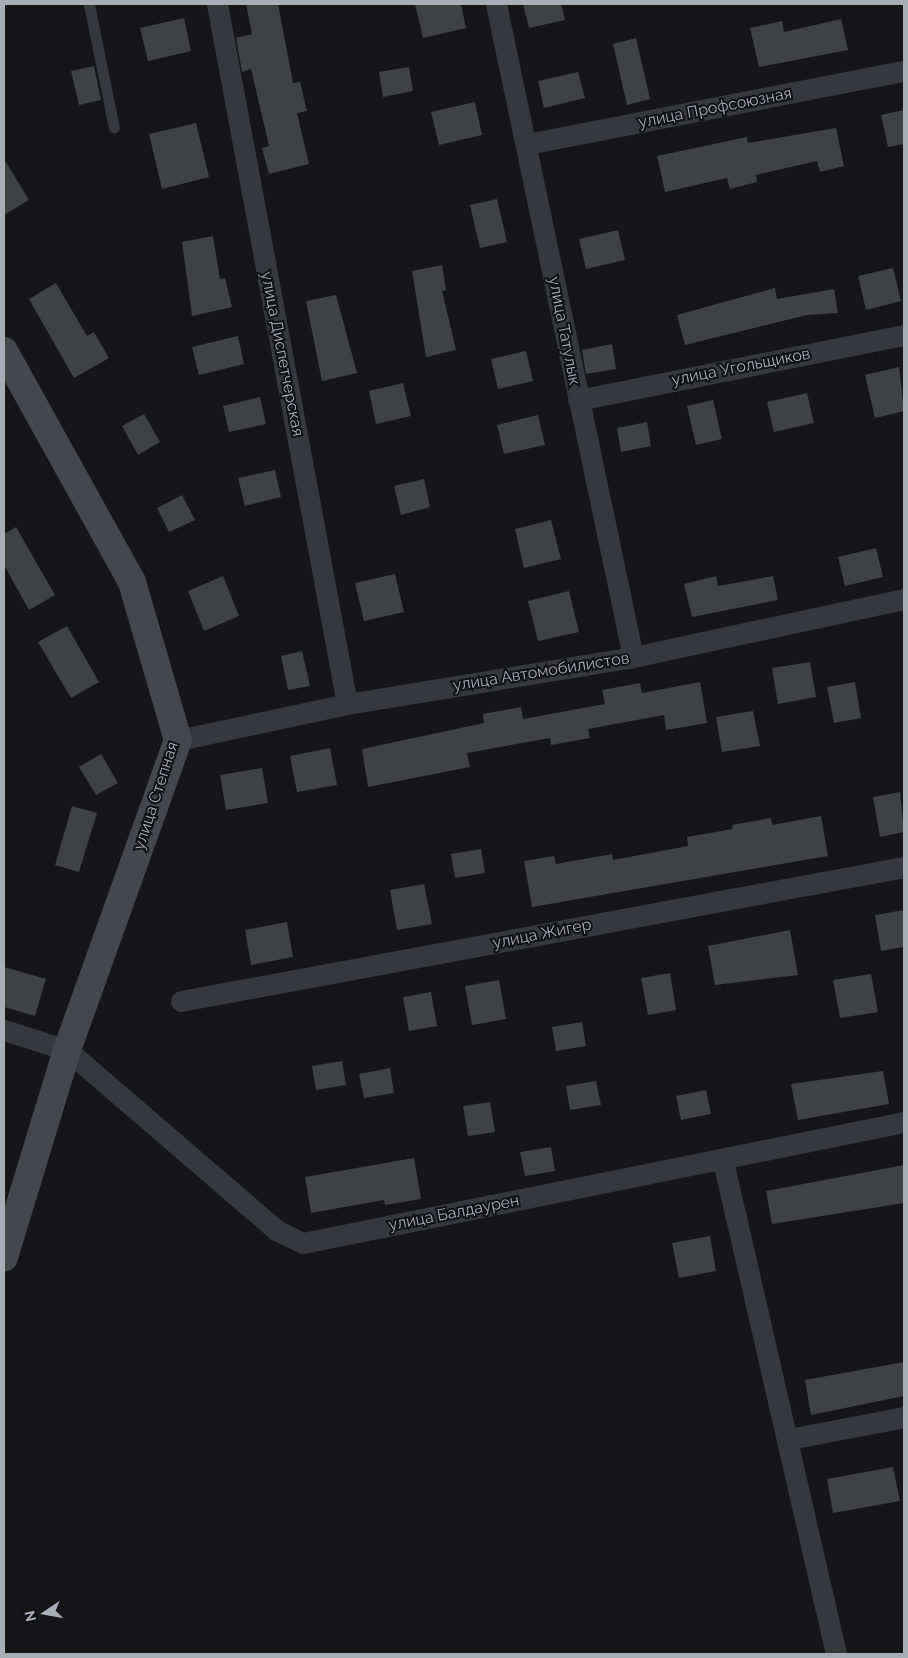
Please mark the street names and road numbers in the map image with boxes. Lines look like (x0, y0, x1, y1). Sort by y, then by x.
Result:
street label: улица Профсоюзная (637, 84, 793, 132)
street label: улица Диспетчерская (257, 270, 307, 438)
street label: улица Татулык (544, 275, 584, 387)
street label: улица Угольщиков (670, 344, 812, 390)
street label: улица Автомобилистов (451, 649, 631, 695)
street label: улица Степная (129, 739, 183, 853)
street label: улица Жигер (491, 915, 593, 953)
street label: улица Балдаурен (387, 1191, 521, 1235)

